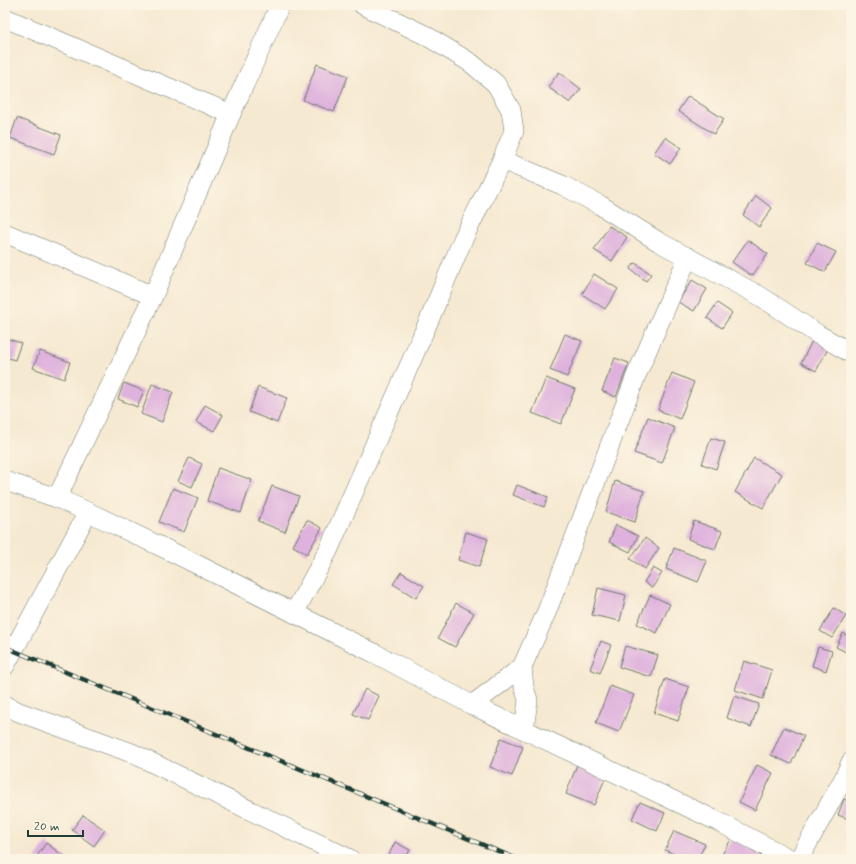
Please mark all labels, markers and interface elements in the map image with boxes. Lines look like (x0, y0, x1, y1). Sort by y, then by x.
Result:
scale bar (28, 812, 83, 838)
text: 20 m (34, 819, 60, 835)

